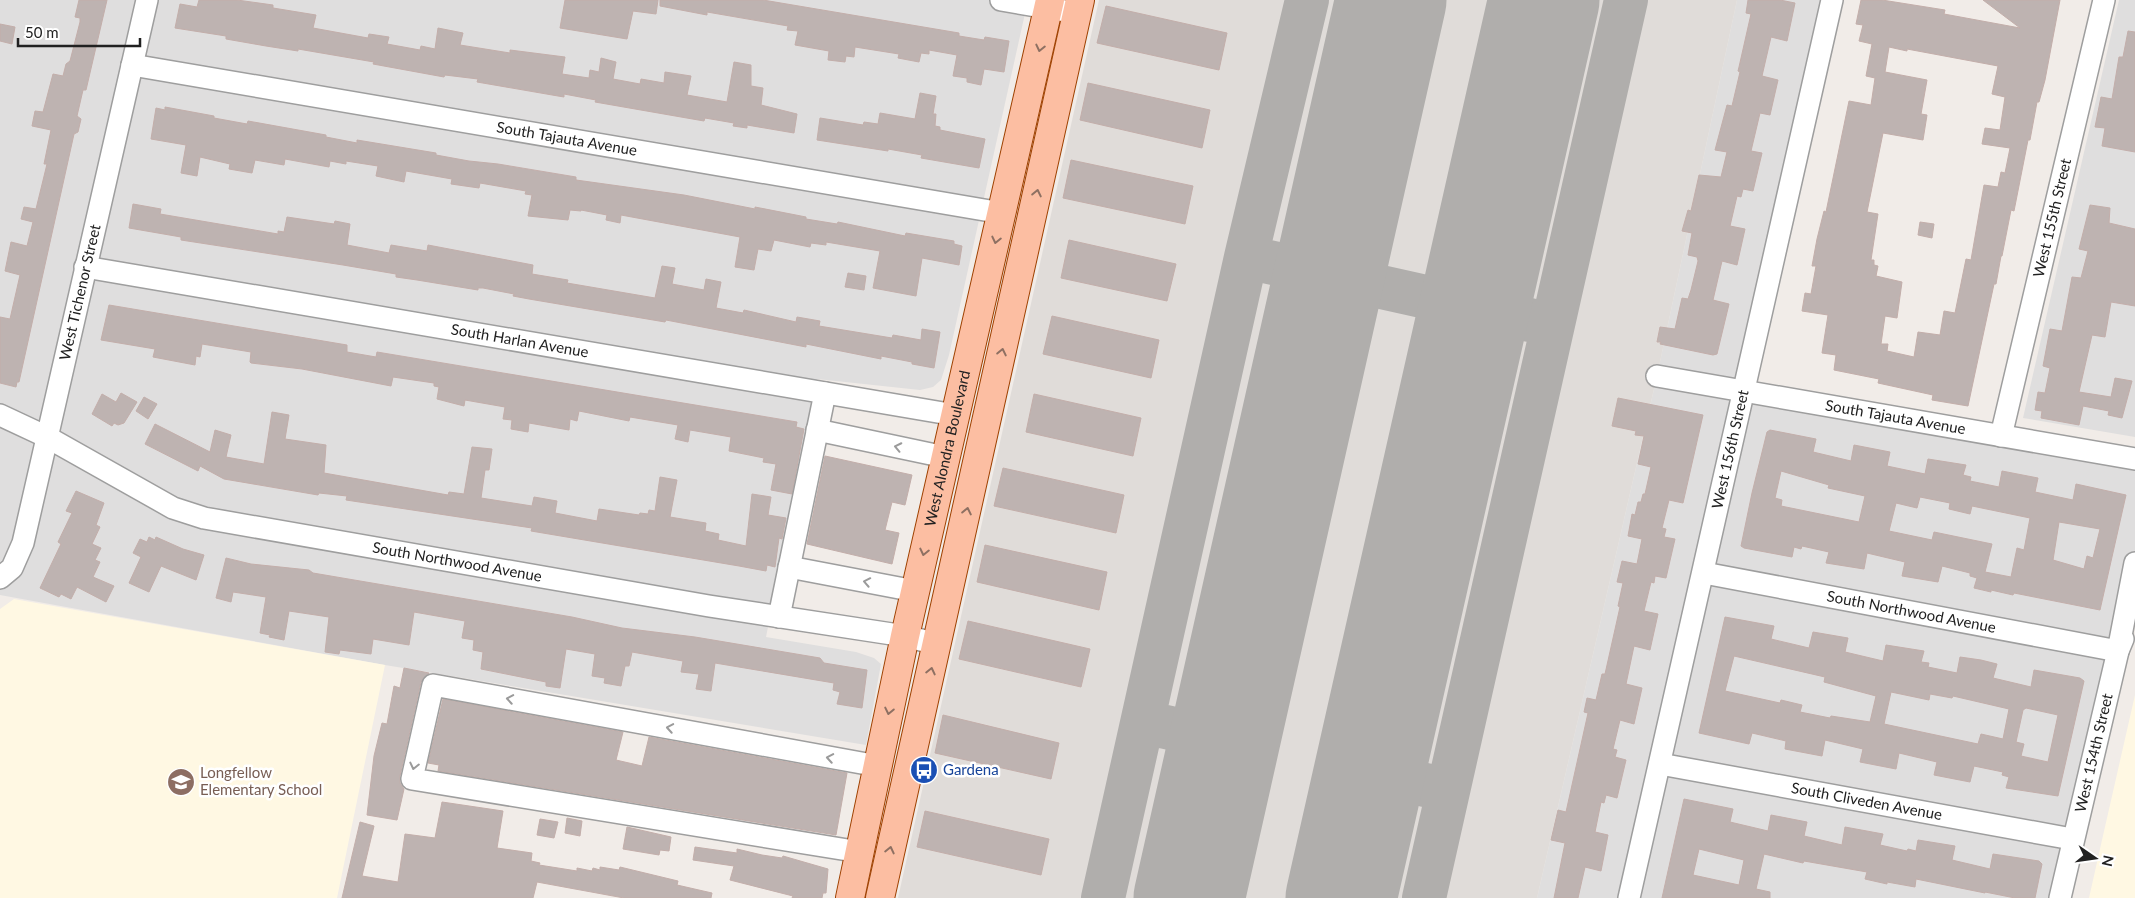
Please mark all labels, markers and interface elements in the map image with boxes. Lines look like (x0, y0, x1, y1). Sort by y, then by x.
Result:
scale bar (18, 15, 140, 47)
text: 50 m (25, 23, 59, 41)
one-way arrow (1035, 43, 1046, 52)
street label: South Tajauta Avenue (495, 117, 639, 159)
street label: West 155th Street (2029, 156, 2074, 279)
one-way arrow (1031, 189, 1041, 198)
street label: West Tichenor Street (55, 222, 104, 362)
one-way arrow (991, 236, 1002, 245)
street label: South Harlan Avenue (450, 319, 590, 361)
one-way arrow (996, 348, 1007, 357)
street label: West Alondra Boulevard (920, 368, 973, 528)
street label: West 156th Street (1707, 387, 1752, 510)
street label: South Tajauta Avenue (1824, 395, 1967, 437)
one-way arrow (893, 442, 902, 452)
one-way arrow (961, 506, 972, 515)
street label: South Northwood Avenue (371, 538, 543, 585)
one-way arrow (919, 547, 930, 556)
one-way arrow (863, 577, 871, 588)
street label: South Northwood Avenue (1826, 586, 1998, 636)
one-way arrow (925, 666, 936, 675)
street label: West 154th Street (2070, 691, 2116, 814)
one-way arrow (506, 694, 515, 704)
one-way arrow (885, 706, 895, 715)
one-way arrow (666, 724, 675, 734)
one-way arrow (826, 753, 835, 763)
bus stop icon: Gardena (909, 755, 939, 785)
place label: Gardena (943, 760, 999, 778)
one-way arrow (410, 761, 420, 770)
place label: Longfellow Elementary School (200, 763, 322, 798)
school or university icon: Longfellow Elementary School (166, 767, 196, 797)
street label: South Cliveden Avenue (1790, 778, 1944, 823)
north arrow (2070, 833, 2120, 883)
one-way arrow (884, 846, 895, 855)
text: N (2099, 854, 2118, 868)

